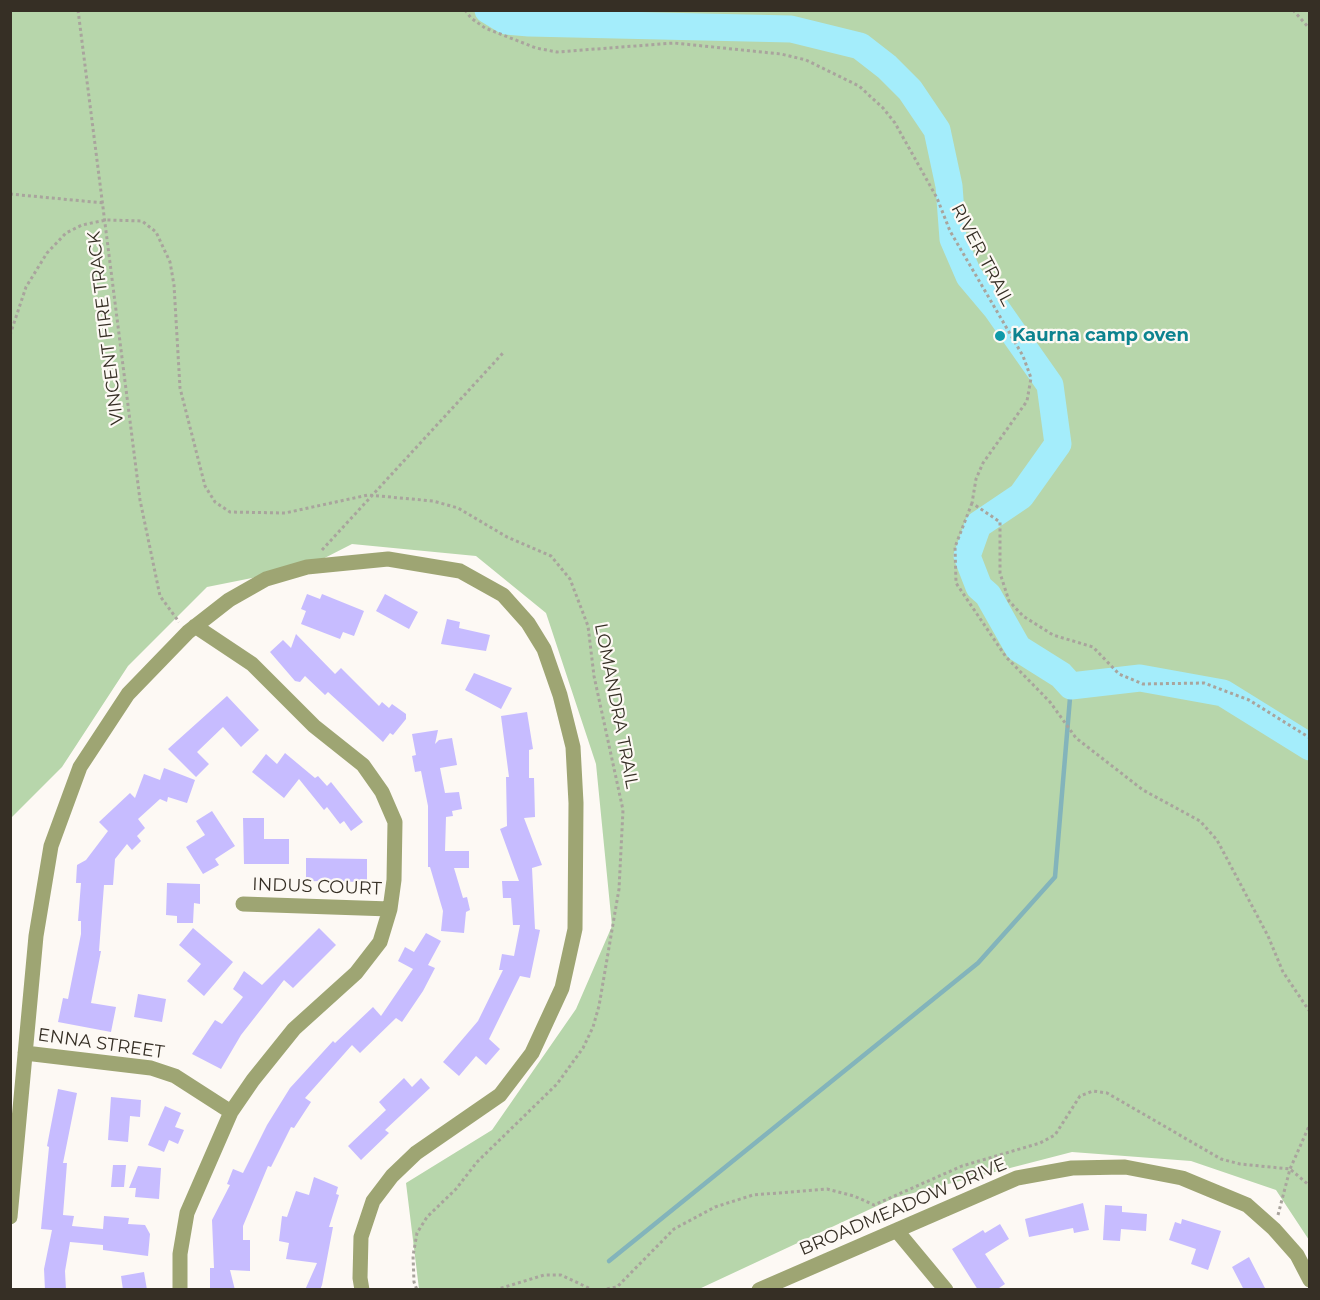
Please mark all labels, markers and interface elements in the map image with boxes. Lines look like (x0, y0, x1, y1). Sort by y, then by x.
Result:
street label: RIVER TRAIL (946, 200, 1018, 310)
street label: VINCENT FIRE TRACK (83, 230, 129, 426)
place label: Kaurna camp oven (1012, 325, 1189, 347)
marker: Kaurna camp oven (993, 329, 1007, 343)
street label: LOMANDRA TRAIL (589, 621, 643, 791)
street label: INDUS COURT (252, 874, 382, 900)
street label: ENNA STREET (36, 1024, 166, 1064)
street label: BROADMEADOW DRIVE (796, 1153, 1010, 1261)

